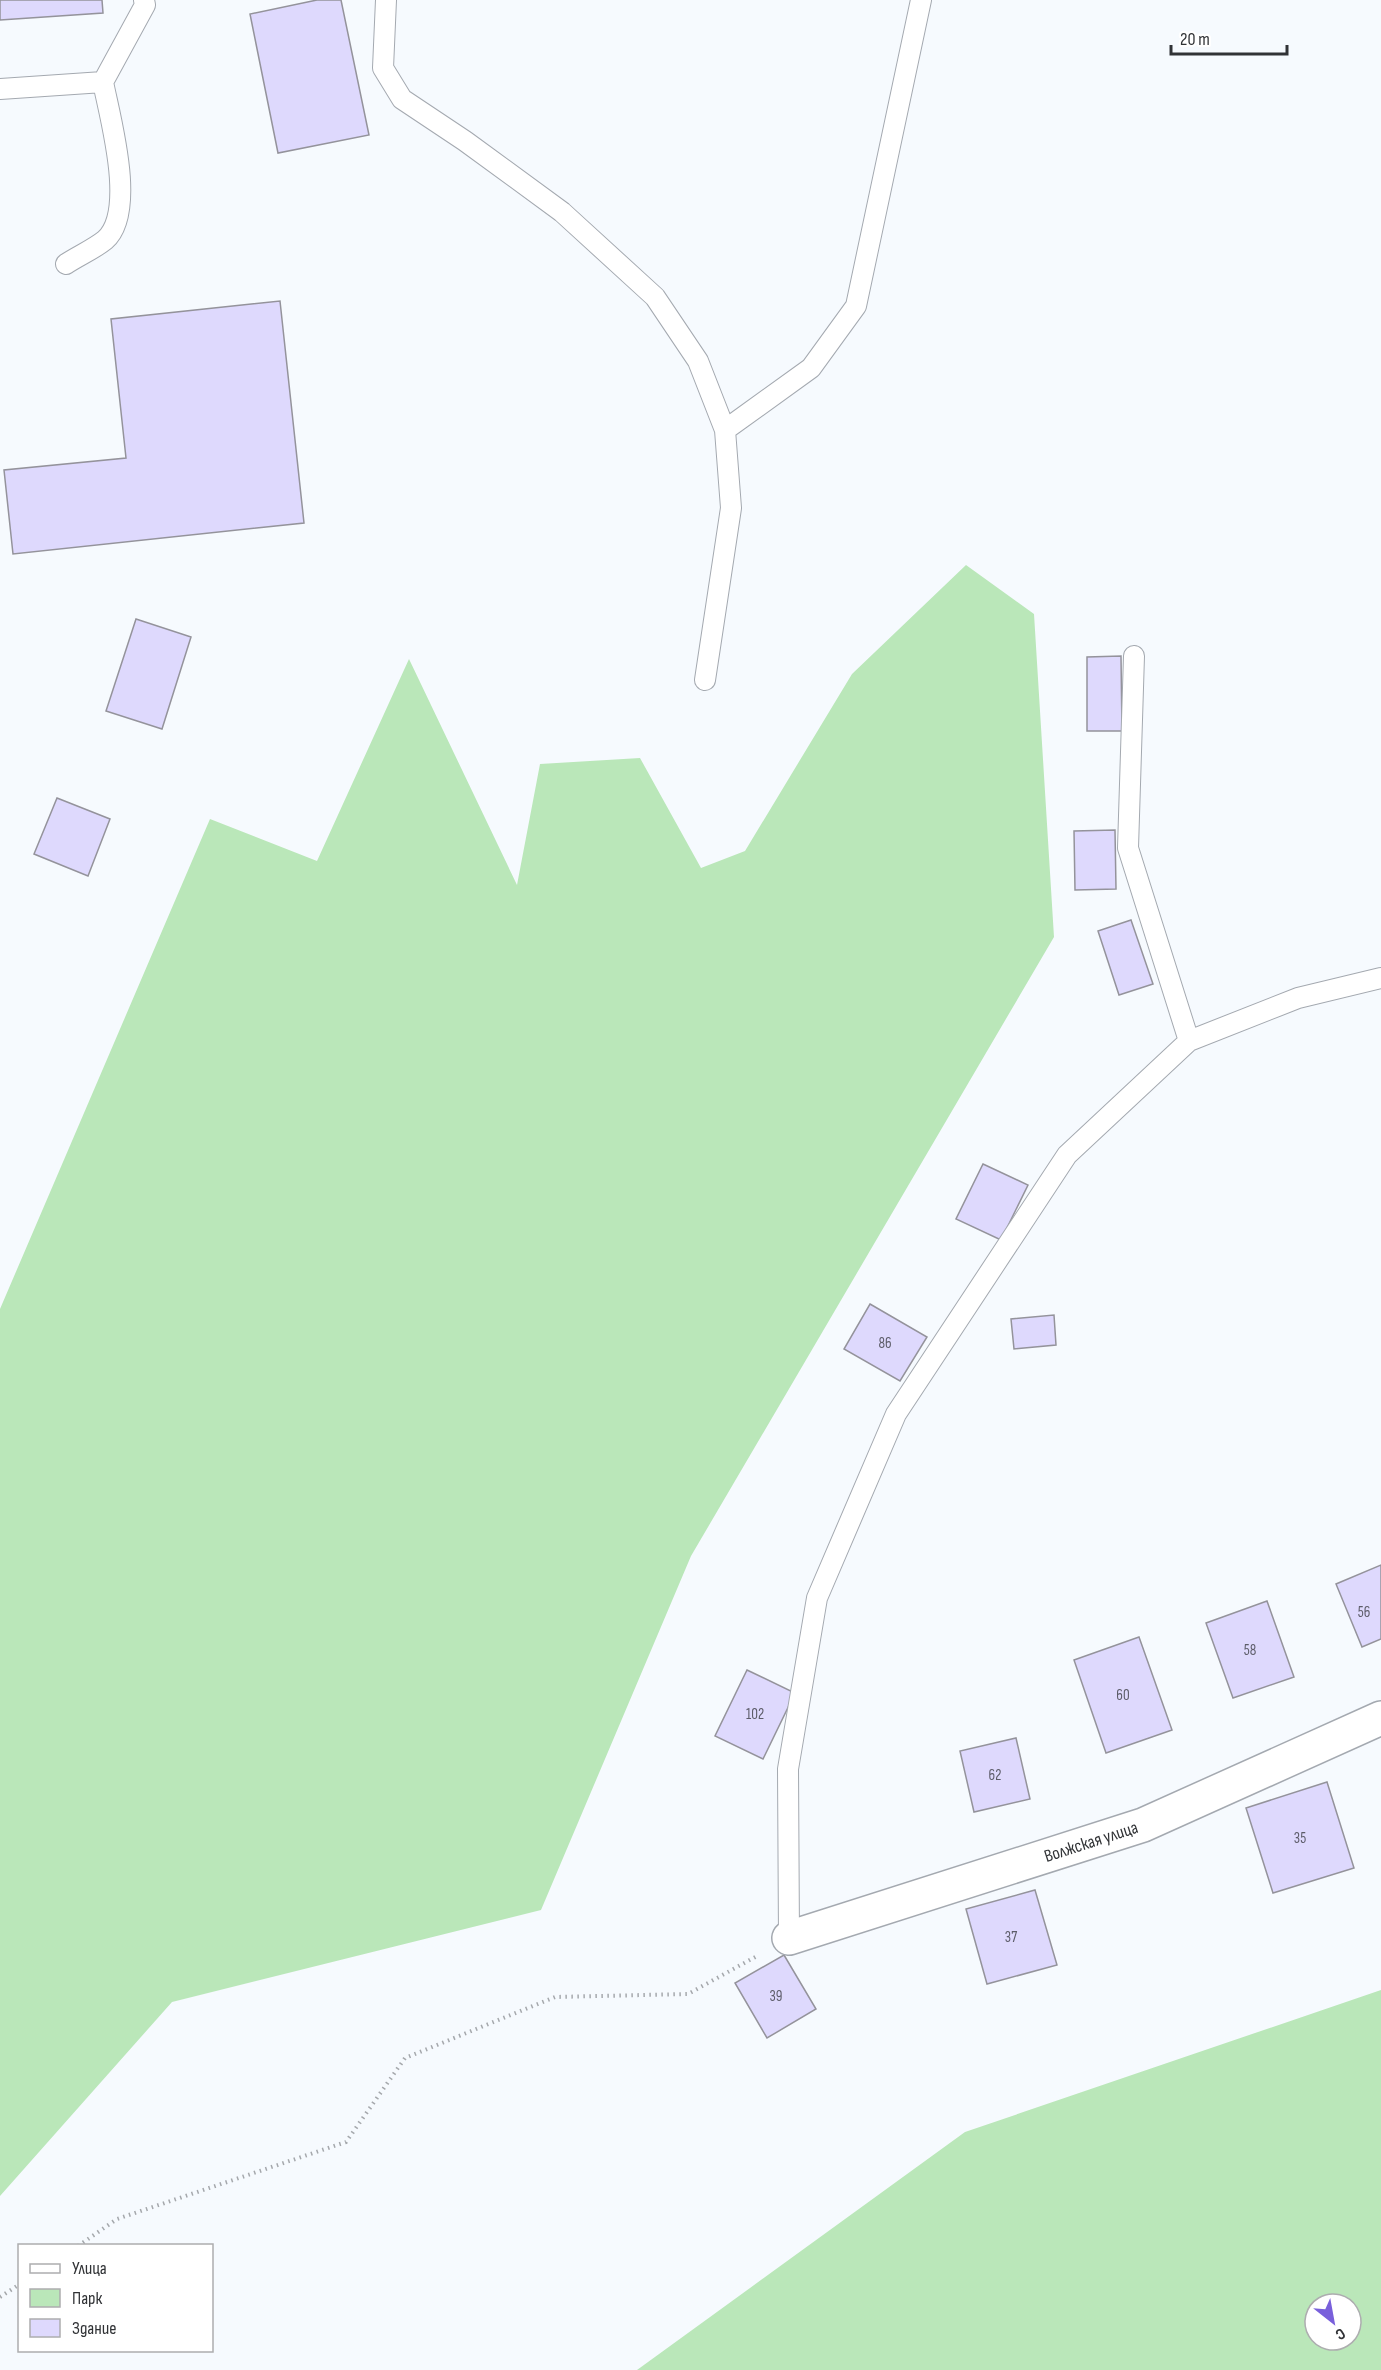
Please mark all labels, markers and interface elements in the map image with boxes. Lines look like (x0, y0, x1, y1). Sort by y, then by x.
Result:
scale bar (1171, 18, 1286, 56)
text: 20 m (1180, 29, 1210, 50)
house number: 86 (878, 1334, 892, 1353)
house number: 56 (1358, 1603, 1370, 1622)
house number: 58 (1244, 1641, 1256, 1660)
house number: 60 (1116, 1686, 1130, 1705)
house number: 102 (746, 1705, 764, 1724)
house number: 62 (989, 1766, 1001, 1785)
street label: Волжская улица (1041, 1817, 1141, 1867)
house number: 35 (1294, 1829, 1306, 1848)
house number: 37 (1005, 1928, 1017, 1947)
house number: 39 (770, 1987, 782, 2006)
legend (18, 2244, 213, 2352)
text: Улица (72, 2258, 107, 2279)
text: Парк (72, 2288, 103, 2309)
north arrow (1303, 2292, 1363, 2352)
text: Здание (72, 2318, 117, 2339)
text: С (1332, 2323, 1348, 2344)

